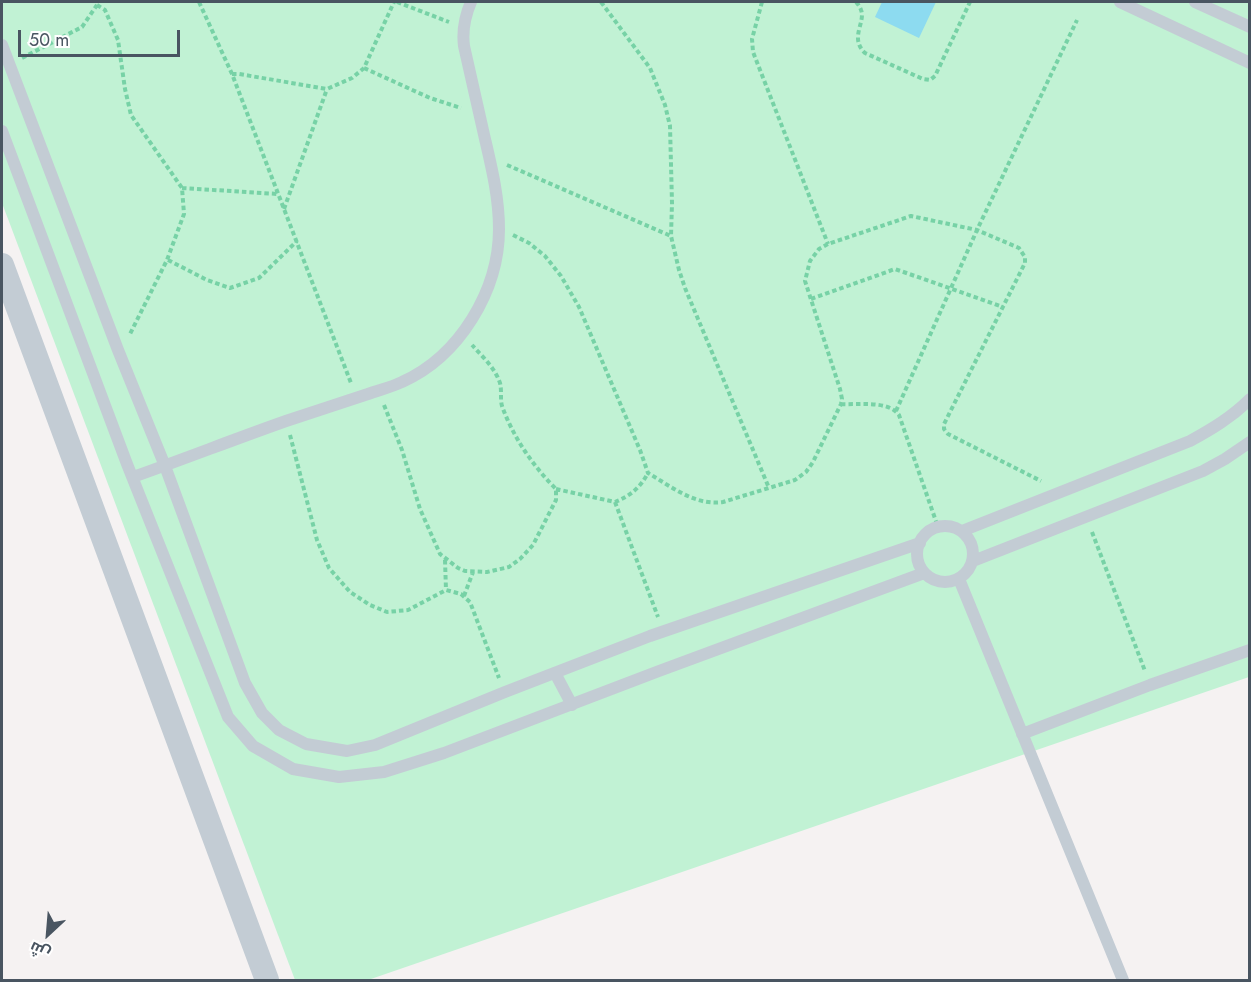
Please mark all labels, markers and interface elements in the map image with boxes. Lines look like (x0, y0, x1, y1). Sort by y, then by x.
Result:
scale bar (21, 18, 183, 56)
text: 50 m (29, 27, 69, 53)
north arrow (18, 904, 78, 964)
text: ش (26, 936, 54, 965)

